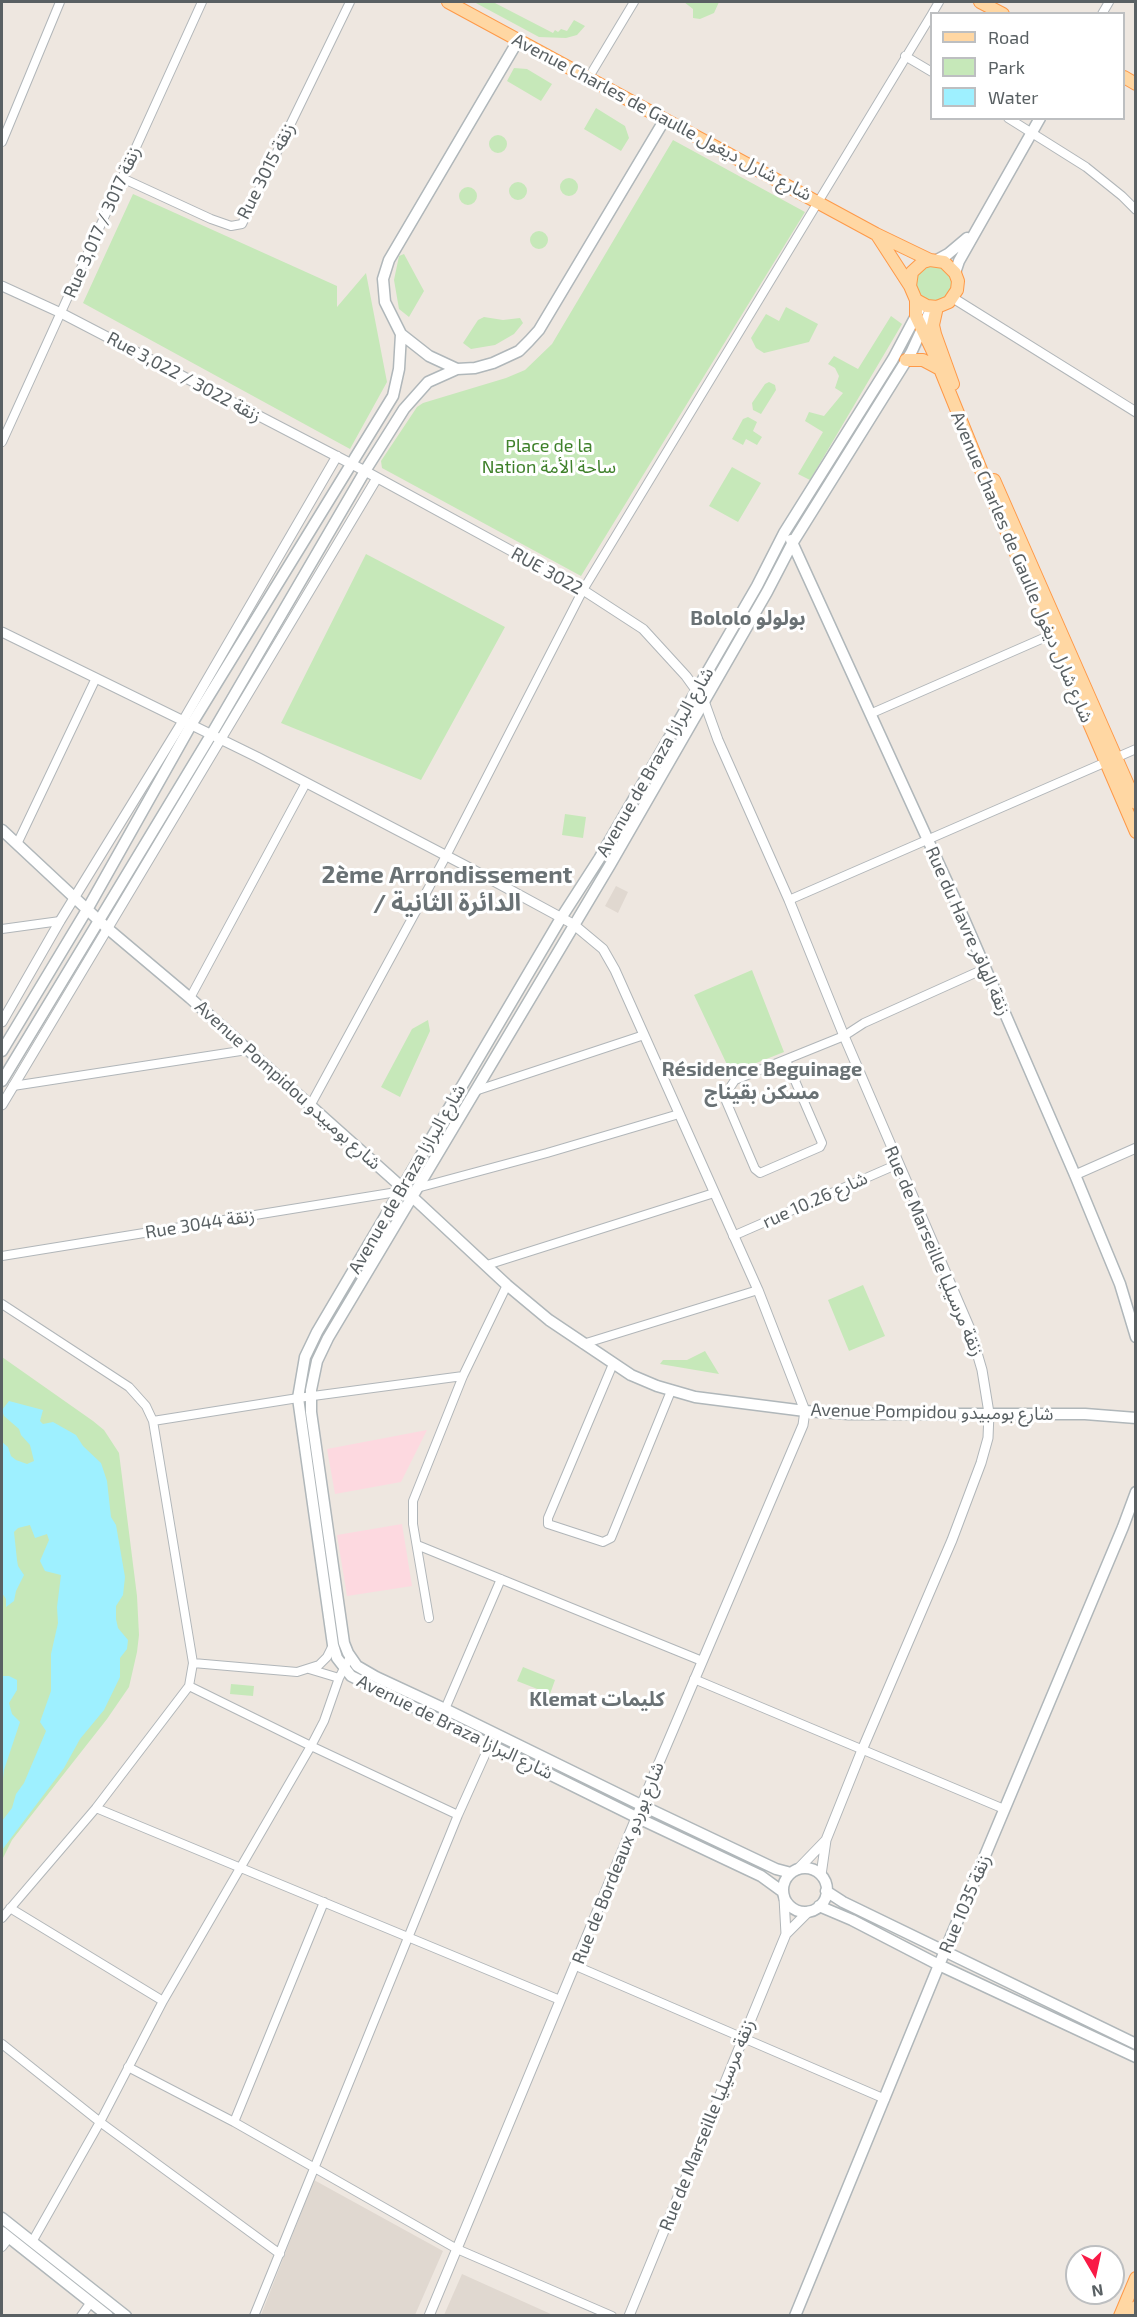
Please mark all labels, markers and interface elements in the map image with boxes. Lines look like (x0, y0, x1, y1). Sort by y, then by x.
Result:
legend (930, 12, 1125, 120)
text: Road (988, 26, 1029, 48)
street label: Avenue Charles de Gaulle شارع شارل ديغول (509, 29, 815, 205)
text: Park (988, 56, 1025, 78)
text: Water (988, 86, 1038, 108)
street label: Rue 3015 زنقة (232, 119, 300, 223)
street label: Rue 3,017 / زنقة 3017 (59, 143, 145, 301)
street label: Rue 3,022 / زنقة 3022 (103, 327, 265, 427)
street label: Avenue Charles de Gaulle شارع شارل ديغول (946, 408, 1098, 726)
park label: Place de la Nation ساحة الأمة (482, 435, 616, 478)
street label: RUE 3022 (508, 543, 586, 599)
district label: Bololo بولولو (690, 606, 806, 630)
street label: Avenue de Braza شارع البرازا (592, 663, 718, 861)
street label: Rue du Havre زنقة الهافر (921, 843, 1015, 1019)
district label: 2ème Arrondissement / الدائرة الثانية (322, 861, 572, 917)
street label: Avenue Pompidou شارع بومبيدو (191, 996, 385, 1174)
district label: Résidence Beguinage مسكن بقيناج (662, 1057, 862, 1104)
street label: Avenue de Braza شارع البرازا (344, 1080, 470, 1278)
street label: Rue de Marseille زنقة مرسيليا (880, 1143, 988, 1359)
street label: rue 10.26 شارع (759, 1167, 871, 1233)
street label: Rue 3044 زنقة (144, 1205, 256, 1243)
street label: Avenue Pompidou شارع بومبيدو (810, 1399, 1054, 1425)
street label: Avenue de Braza شارع البرازا (354, 1670, 556, 1784)
district label: Klemat كليمات (529, 1687, 665, 1711)
street label: Rue de Bordeaux شارع بوردو (567, 1759, 669, 1967)
street label: Rue 1035 زنقة (934, 1851, 996, 1957)
street label: Rue de Marseille زنقة مرسيليا (655, 2016, 759, 2234)
north arrow (1065, 2245, 1125, 2305)
text: N (1090, 2281, 1105, 2302)

